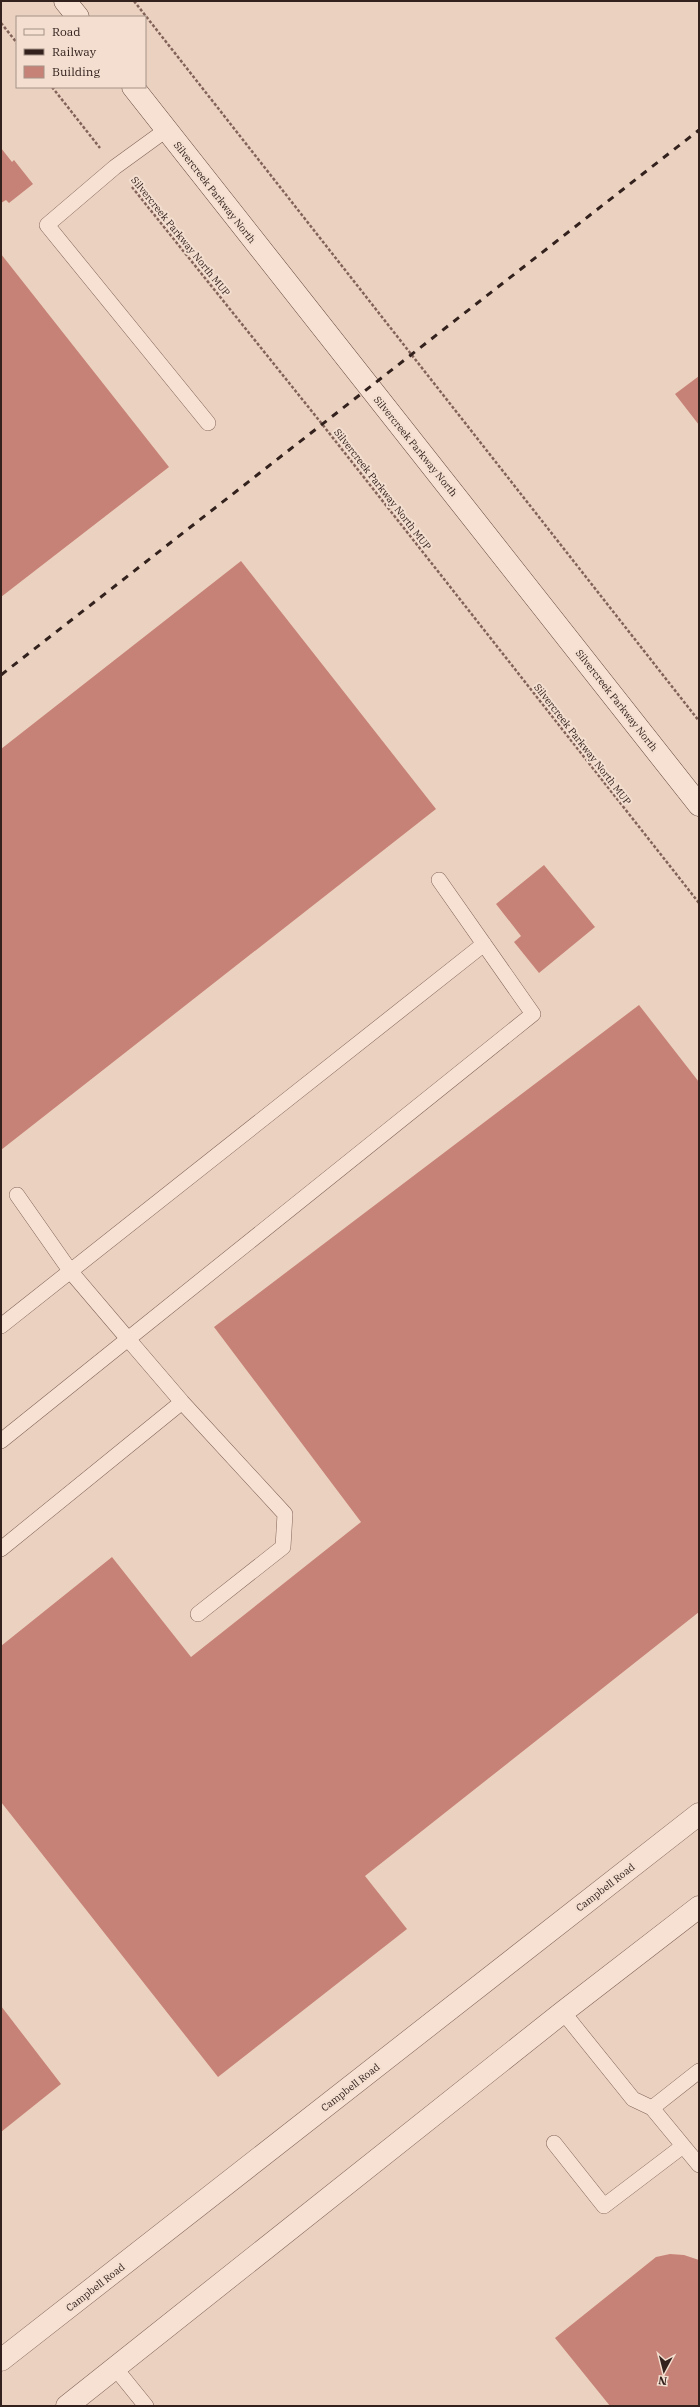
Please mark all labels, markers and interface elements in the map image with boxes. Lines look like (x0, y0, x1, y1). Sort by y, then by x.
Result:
legend (16, 16, 146, 88)
text: Road (52, 24, 81, 39)
text: Railway (52, 44, 97, 59)
text: Building (52, 64, 100, 79)
street label: Silvercreek Parkway North (171, 139, 258, 246)
street label: Silvercreek Parkway North MUP (128, 174, 233, 299)
street label: Silvercreek Parkway North (371, 393, 460, 499)
street label: Silvercreek Parkway North MUP (331, 426, 434, 553)
street label: Silvercreek Parkway North (573, 647, 660, 754)
street label: Silvercreek Parkway North MUP (531, 681, 634, 808)
street label: Campbell Road (573, 1860, 637, 1914)
street label: Campbell Road (318, 2060, 382, 2114)
street label: Campbell Road (63, 2260, 127, 2314)
north arrow (644, 2351, 684, 2391)
text: N (657, 2373, 668, 2388)

